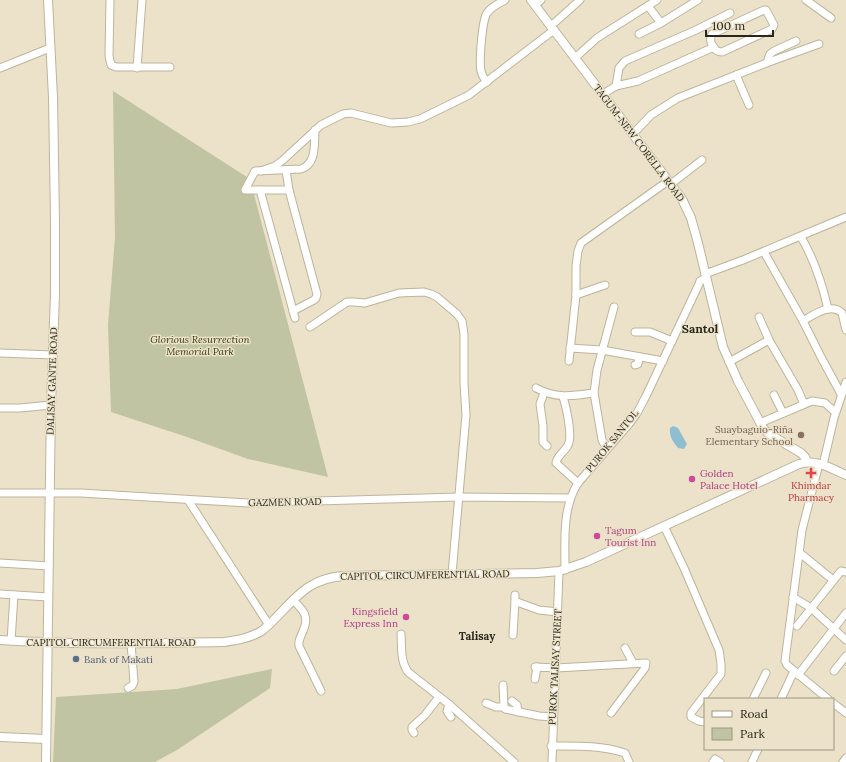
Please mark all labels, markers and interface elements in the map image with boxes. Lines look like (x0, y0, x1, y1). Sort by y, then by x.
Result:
scale bar (706, 12, 773, 38)
text: 100 m (712, 18, 745, 33)
street label: TAGUM-NEW CORELLA ROAD (591, 82, 687, 204)
district label: Santol (682, 321, 718, 336)
street label: DALISAY GANTE ROAD (44, 327, 60, 435)
park label: Glorious Resurrection Memorial Park (150, 333, 251, 358)
street label: PUROK SANTOL (583, 407, 641, 475)
place label: Suaybaguio-Riña Elementary School (705, 423, 793, 448)
marker: Suaybaguio-Riña Elementary School (796, 430, 806, 440)
place label: Golden Palace Hotel (700, 467, 758, 492)
marker: Khimdar Pharmacy (806, 468, 816, 478)
marker: Golden Palace Hotel (687, 474, 697, 484)
place label: Khimdar Pharmacy (788, 479, 835, 504)
street label: GAZMEN ROAD (248, 495, 322, 509)
place label: Tagum Tourist Inn (605, 524, 656, 549)
marker: Tagum Tourist Inn (592, 531, 602, 541)
street label: CAPITOL CIRCUMFERENTIAL ROAD (340, 567, 510, 583)
place label: Kingsfield Express Inn (344, 605, 398, 630)
street label: PUROK TALISAY STREET (545, 608, 565, 726)
marker: Kingsfield Express Inn (401, 612, 411, 622)
district label: Talisay (459, 629, 496, 643)
street label: CAPITOL CIRCUMFERENTIAL ROAD (26, 636, 196, 649)
place label: Bank of Makati (84, 653, 153, 666)
marker: Bank of Makati (71, 654, 81, 664)
legend (704, 698, 834, 750)
text: Road (740, 706, 768, 721)
text: Park (740, 726, 766, 741)

